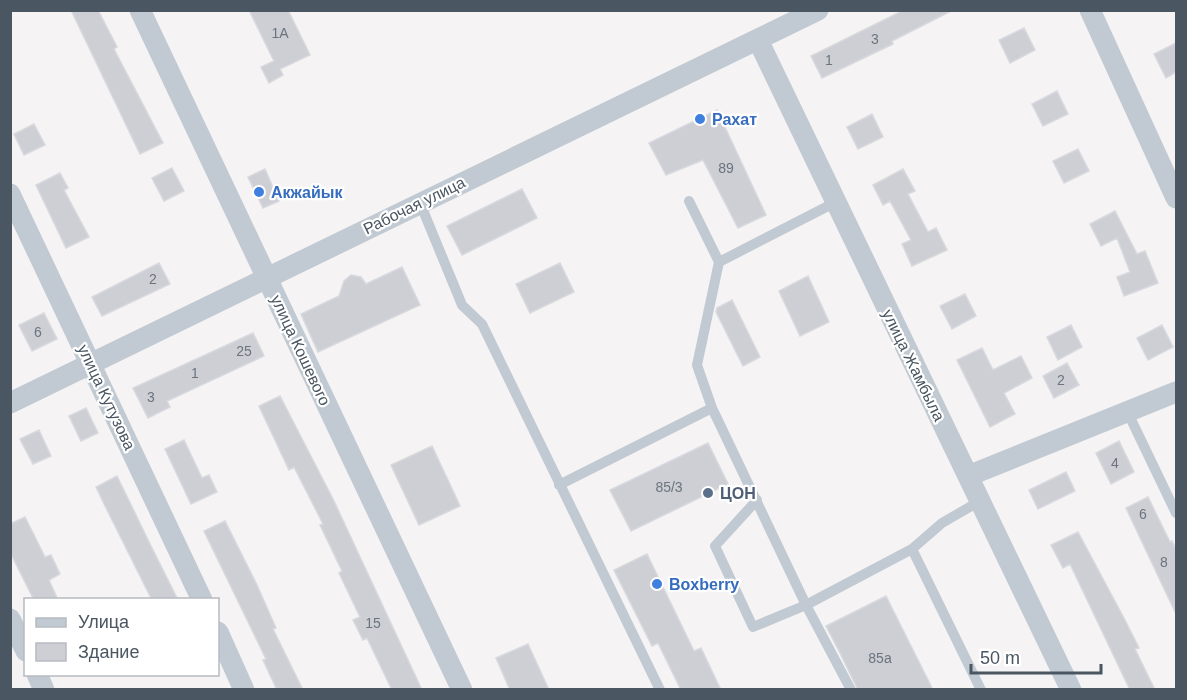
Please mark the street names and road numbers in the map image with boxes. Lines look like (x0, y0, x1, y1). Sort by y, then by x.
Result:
street label: Рабочая улица (361, 173, 468, 237)
street label: улица Кошевого (267, 292, 334, 408)
street label: улица Жамбыла (879, 307, 948, 424)
street label: улица Кутузова (75, 342, 138, 453)

